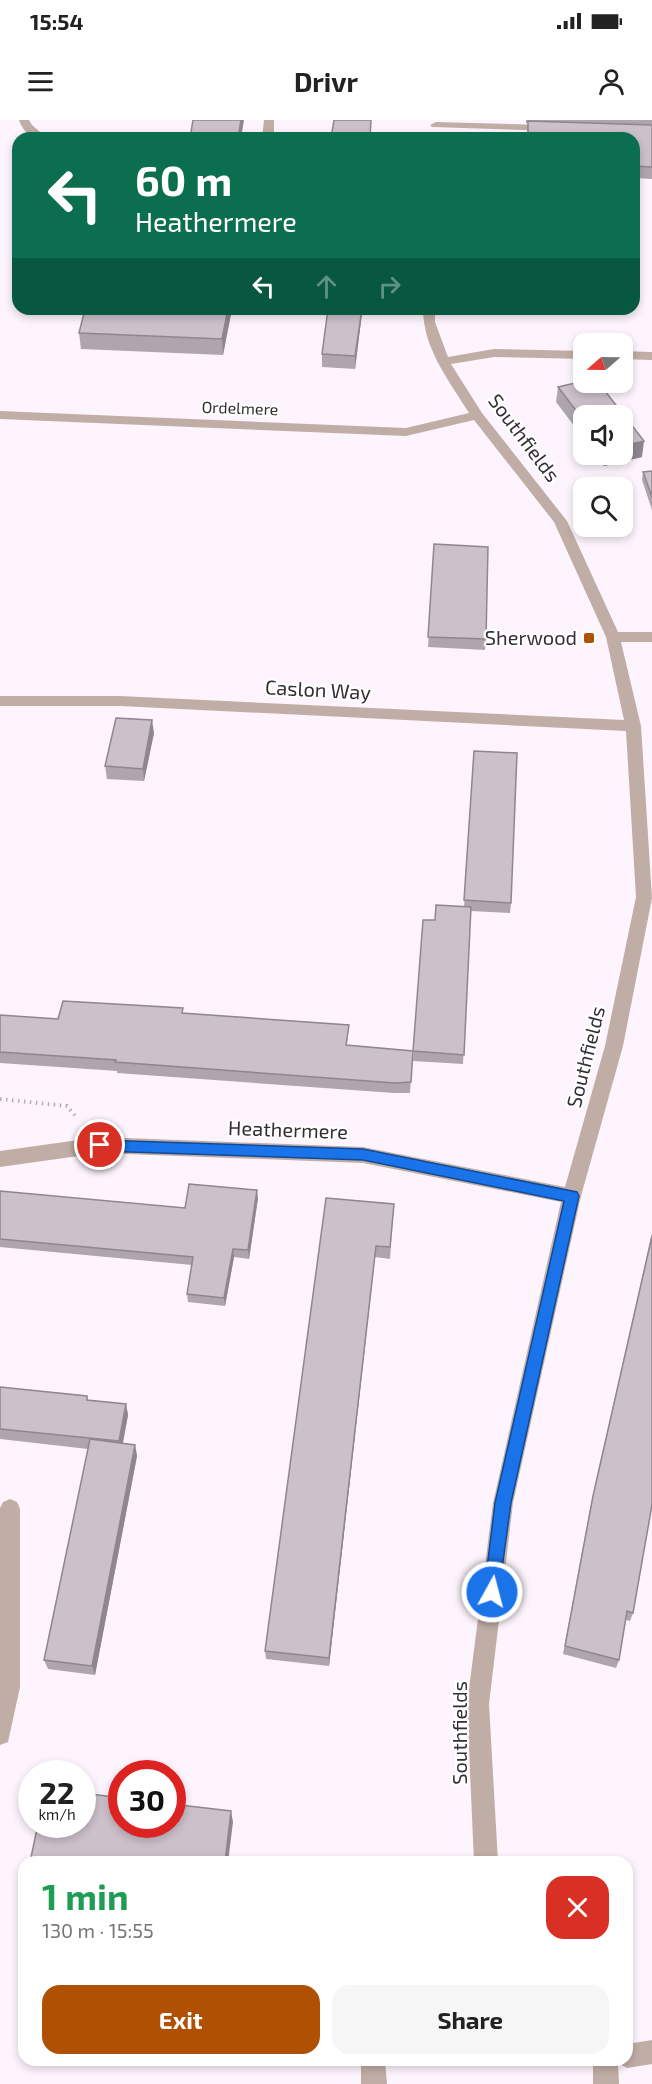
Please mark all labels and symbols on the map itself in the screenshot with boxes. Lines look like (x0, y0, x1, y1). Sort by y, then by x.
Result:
north arrow (573, 333, 633, 393)
street label: Southfields (484, 389, 566, 486)
street label: Ordelmere (201, 397, 279, 418)
place label: Sherwood (485, 625, 577, 649)
marker: Sherwood (582, 631, 596, 645)
street label: Caslon Way (265, 674, 372, 704)
street label: Southfields (561, 1004, 609, 1110)
street label: Heathermere (228, 1115, 348, 1143)
pin (74, 1119, 125, 1170)
position arrow (460, 1560, 524, 1624)
street label: Southfields (447, 1681, 471, 1785)
speed limit sign: 30 (108, 1760, 186, 1838)

